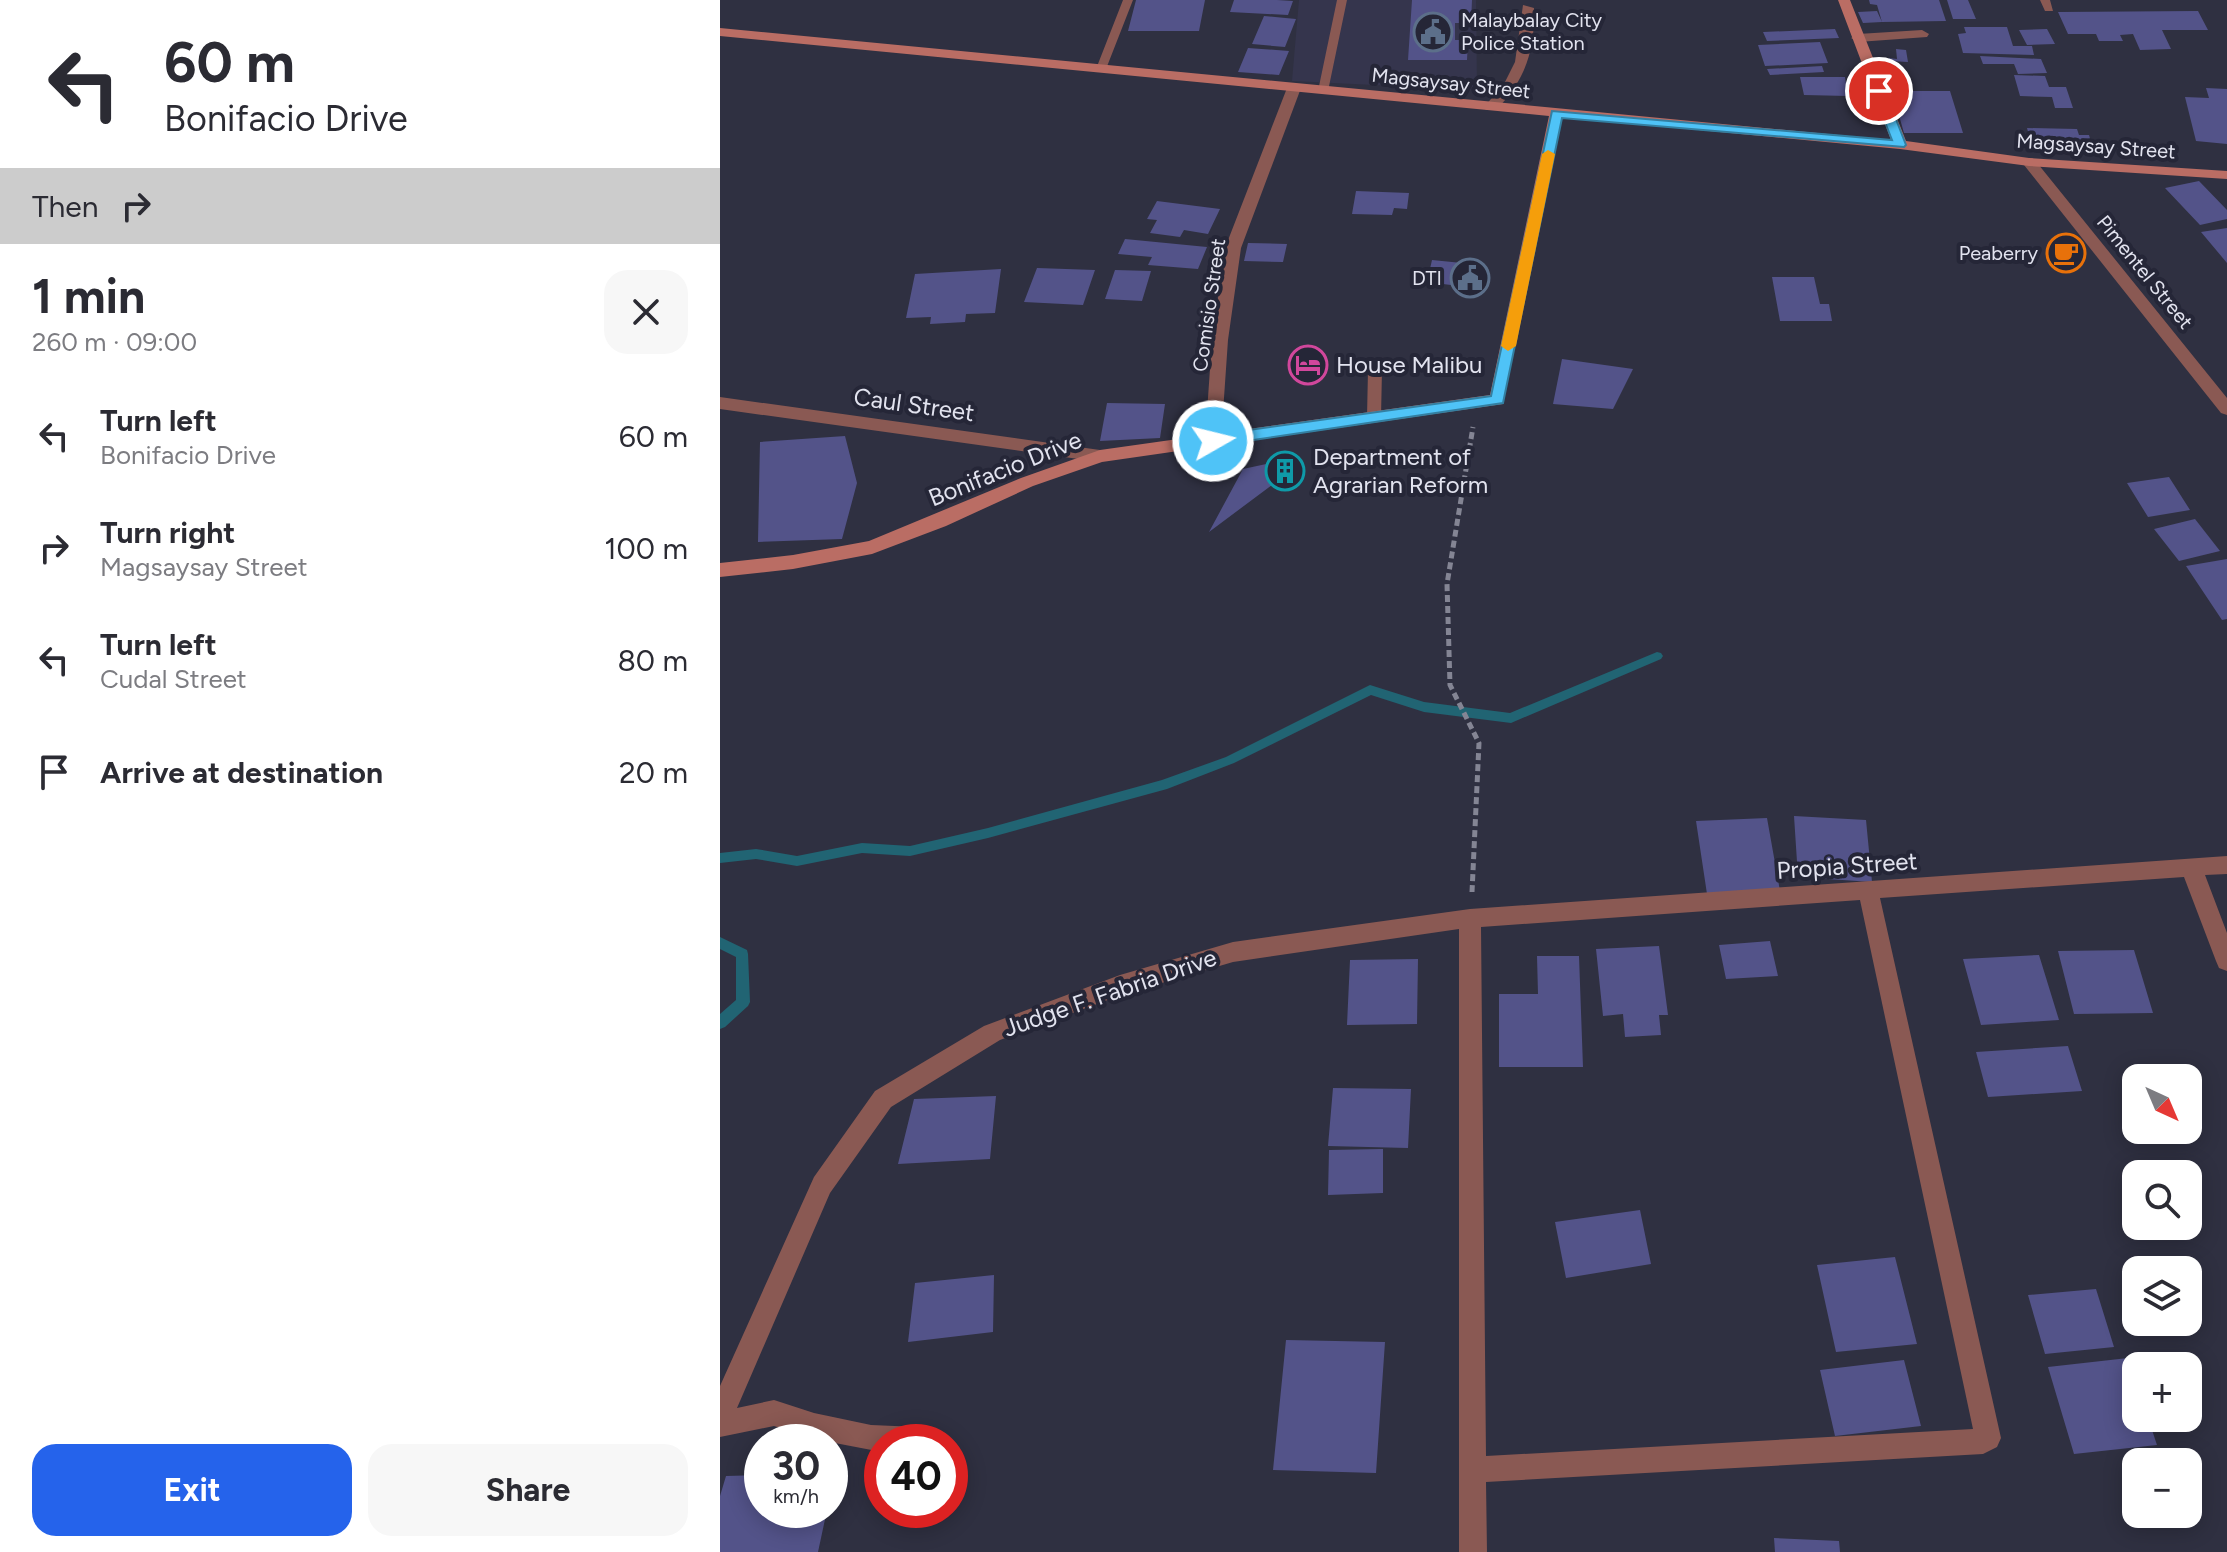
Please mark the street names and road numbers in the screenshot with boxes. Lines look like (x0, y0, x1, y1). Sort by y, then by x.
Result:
street label: Magsaysay Street (1370, 63, 1532, 103)
street label: Magsaysay Street (2016, 128, 2176, 164)
street label: Pimentel Street (2092, 210, 2198, 334)
street label: Comisio Street (1188, 237, 1230, 373)
street label: Caul Street (852, 382, 976, 427)
street label: Bonifacio Drive (924, 425, 1086, 512)
street label: Propia Street (1776, 846, 1918, 885)
street label: Judge F. Fabria Drive (999, 942, 1220, 1043)

